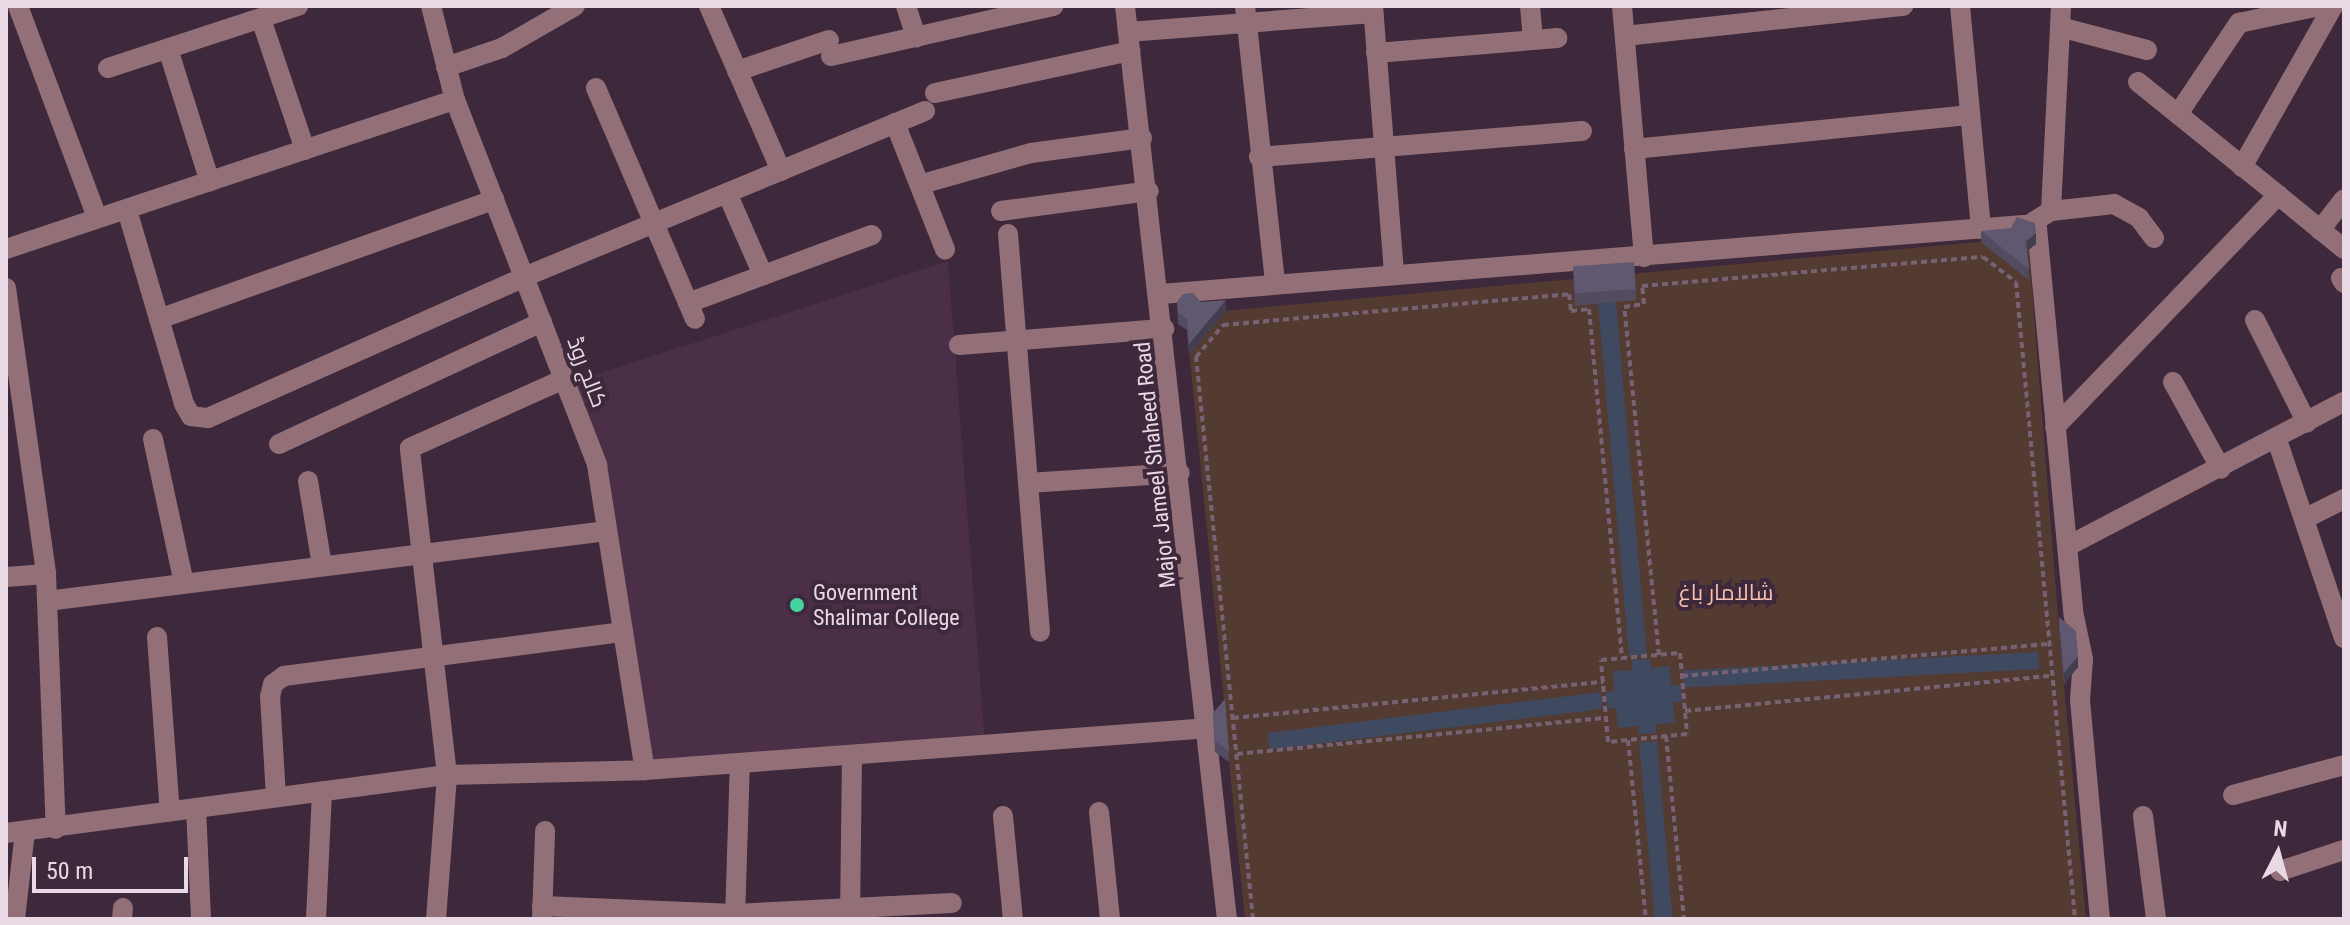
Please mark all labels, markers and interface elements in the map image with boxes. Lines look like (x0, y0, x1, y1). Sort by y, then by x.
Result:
street label: کالج روڈ (561, 333, 613, 411)
street label: Major Jameel Shaheed Road (1129, 341, 1181, 589)
place label: Government Shalimar College (813, 579, 960, 630)
park label: شالامار باغ (1679, 580, 1773, 606)
marker: Government Shalimar College (788, 596, 806, 614)
north arrow (2238, 813, 2318, 893)
text: N (2273, 815, 2289, 842)
scale bar (36, 841, 192, 891)
text: 50 m (46, 857, 93, 885)

